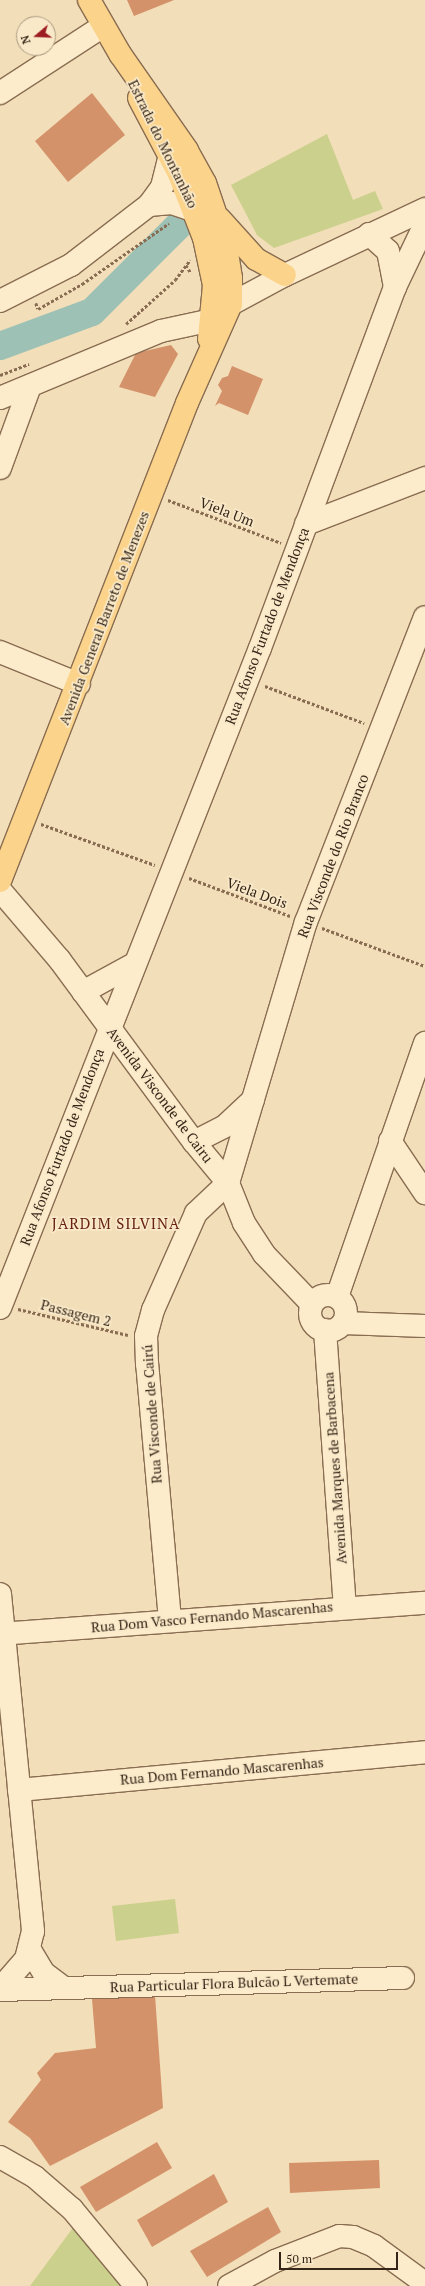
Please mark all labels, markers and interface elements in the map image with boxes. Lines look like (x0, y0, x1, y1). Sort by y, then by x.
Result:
north arrow (16, 16, 56, 56)
text: N (18, 33, 34, 46)
street label: Estrada do Montanhão (125, 77, 201, 211)
street label: Viela Um (197, 494, 257, 530)
street label: Avenida General Barreto de Menezes (55, 509, 153, 727)
street label: Rua Afonso Furtado de Mendonça (222, 525, 312, 727)
street label: Rua Visconde do Rio Branco (294, 772, 372, 940)
street label: Viela Dois (224, 874, 290, 912)
street label: Avenida Visconde de Cairu (103, 1024, 217, 1166)
street label: Rua Afonso Furtado de Mendonça (17, 1046, 107, 1248)
district label: JARDIM SILVINA (52, 1215, 180, 1233)
street label: Passagem 2 (39, 1296, 113, 1330)
street label: Rua Visconde de Cairú (139, 1344, 165, 1484)
street label: Avenida Marques de Barbacena (320, 1371, 350, 1565)
street label: Rua Dom Vasco Fernando Mascarenhas (90, 1598, 334, 1636)
street label: Rua Dom Fernando Mascarenhas (120, 1754, 324, 1788)
street label: Rua Particular Flora Bulcão L Vertemate (109, 1970, 359, 1996)
scale bar (281, 2244, 400, 2270)
text: 50 m (286, 2251, 312, 2266)

